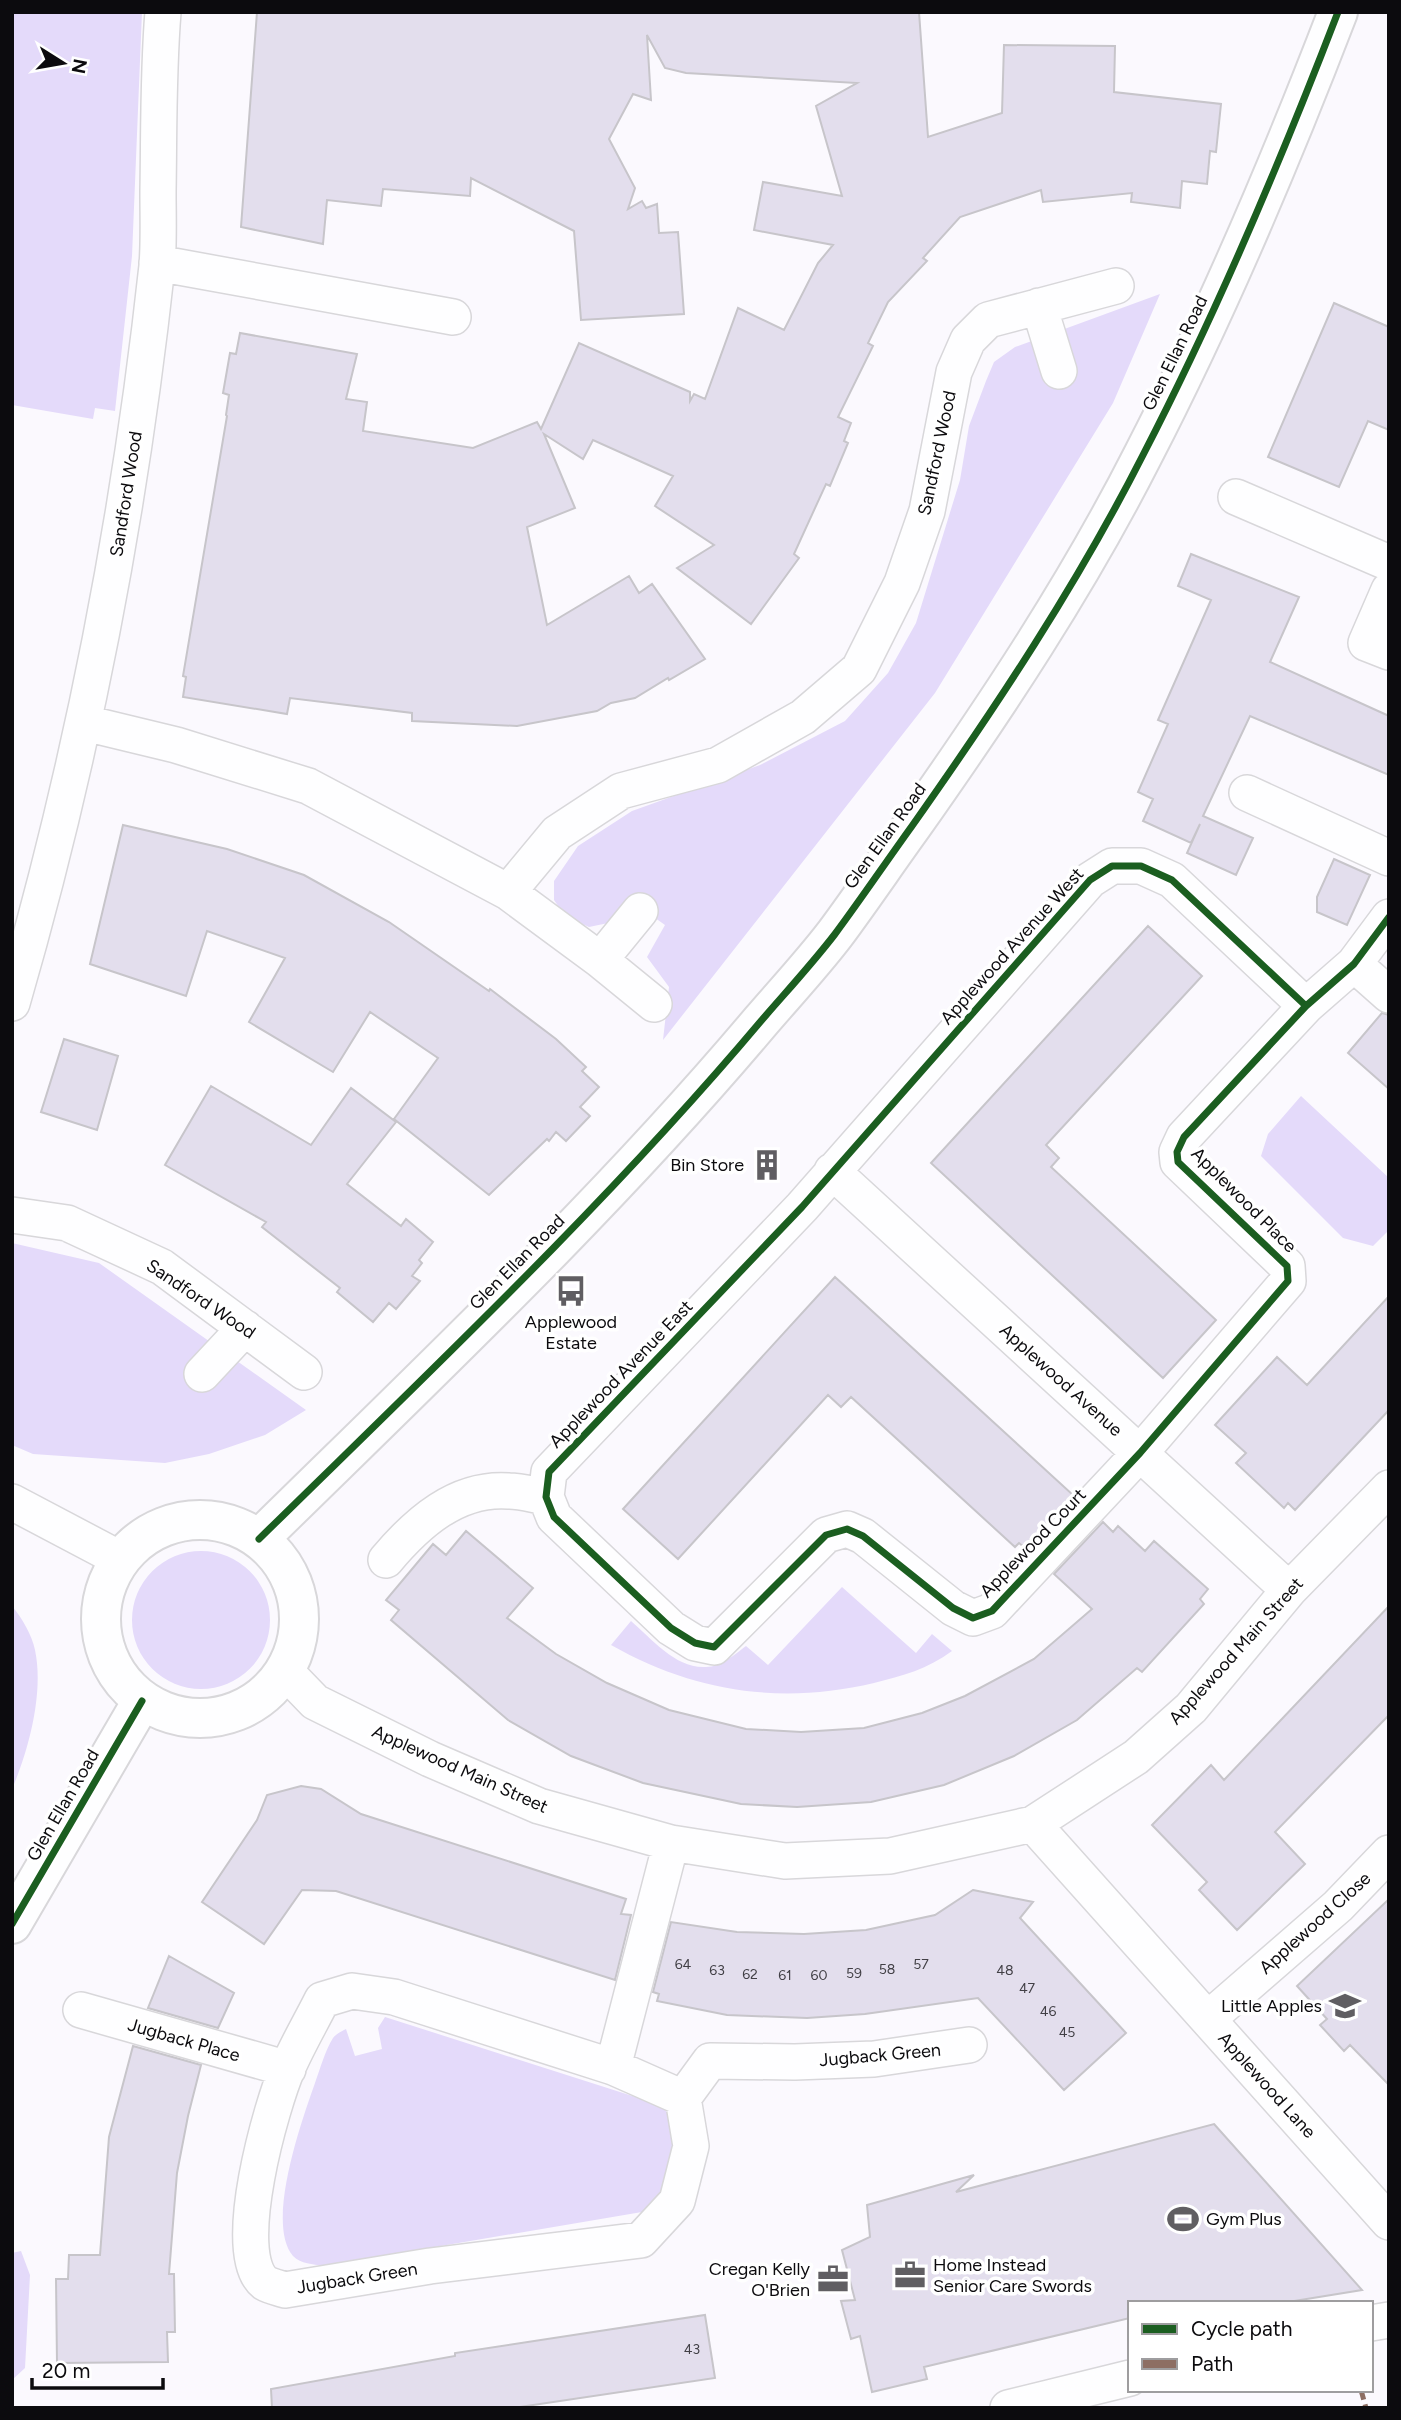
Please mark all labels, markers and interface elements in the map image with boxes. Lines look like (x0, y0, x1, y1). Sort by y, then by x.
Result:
north arrow (28, 28, 98, 98)
text: N (67, 57, 92, 76)
street label: Glen Ellan Road (1138, 292, 1212, 414)
street label: Sandford Wood (913, 389, 961, 517)
street label: Sandford Wood (105, 430, 147, 558)
street label: Glen Ellan Road (839, 779, 931, 893)
street label: Applewood Avenue West (936, 863, 1088, 1029)
street label: Applewood Place (1187, 1143, 1301, 1257)
building icon: Bin Store (750, 1148, 784, 1182)
place label: Bin Store (670, 1154, 744, 1176)
street label: Glen Ellan Road (465, 1210, 569, 1314)
street label: Sandford Wood (142, 1254, 260, 1344)
bus stop icon: Applewood Estate (554, 1274, 588, 1308)
street label: Applewood Avenue East (545, 1295, 698, 1453)
place label: Applewood Estate (525, 1311, 617, 1354)
street label: Applewood Avenue (995, 1319, 1127, 1441)
street label: Applewood Court (975, 1484, 1091, 1602)
street label: Applewood Main Street (1164, 1573, 1308, 1729)
street label: Applewood Main Street (369, 1720, 552, 1818)
street label: Glen Ellan Road (22, 1745, 104, 1865)
street label: Applewood Close (1255, 1867, 1375, 1979)
house number: 64 (675, 1956, 692, 1973)
house number: 57 (913, 1956, 929, 1973)
house number: 58 (879, 1961, 895, 1978)
house number: 63 (709, 1962, 725, 1979)
house number: 48 (996, 1962, 1014, 1979)
house number: 59 (846, 1965, 862, 1982)
house number: 62 (742, 1966, 758, 1983)
house number: 61 (778, 1967, 792, 1984)
house number: 60 (811, 1967, 827, 1984)
house number: 47 (1019, 1980, 1036, 1997)
school or university icon: Little Apples (1328, 1989, 1362, 2023)
place label: Little Apples (1221, 1995, 1322, 2017)
house number: 46 (1040, 2003, 1056, 2020)
street label: Jugback Place (125, 2013, 243, 2067)
house number: 45 (1059, 2024, 1075, 2041)
street label: Applewood Lane (1214, 2027, 1321, 2143)
street label: Jugback Green (818, 2039, 942, 2071)
sports icon: Gym Plus (1166, 2202, 1200, 2236)
place label: Gym Plus (1206, 2208, 1282, 2230)
place label: Home Instead Senior Care Swords (933, 2254, 1092, 2297)
street label: Jugback Green (295, 2258, 419, 2298)
place label: Cregan Kelly O'Brien (709, 2258, 811, 2301)
office icon: Home Instead Senior Care Swords (893, 2258, 927, 2292)
office icon: Cregan Kelly O'Brien (816, 2262, 850, 2296)
legend (1128, 2301, 1373, 2392)
text: Cycle path (1191, 2316, 1292, 2341)
house number: 43 (684, 2341, 700, 2358)
scale bar (32, 2346, 163, 2390)
text: Path (1191, 2351, 1233, 2376)
text: 20 m (42, 2358, 90, 2383)

